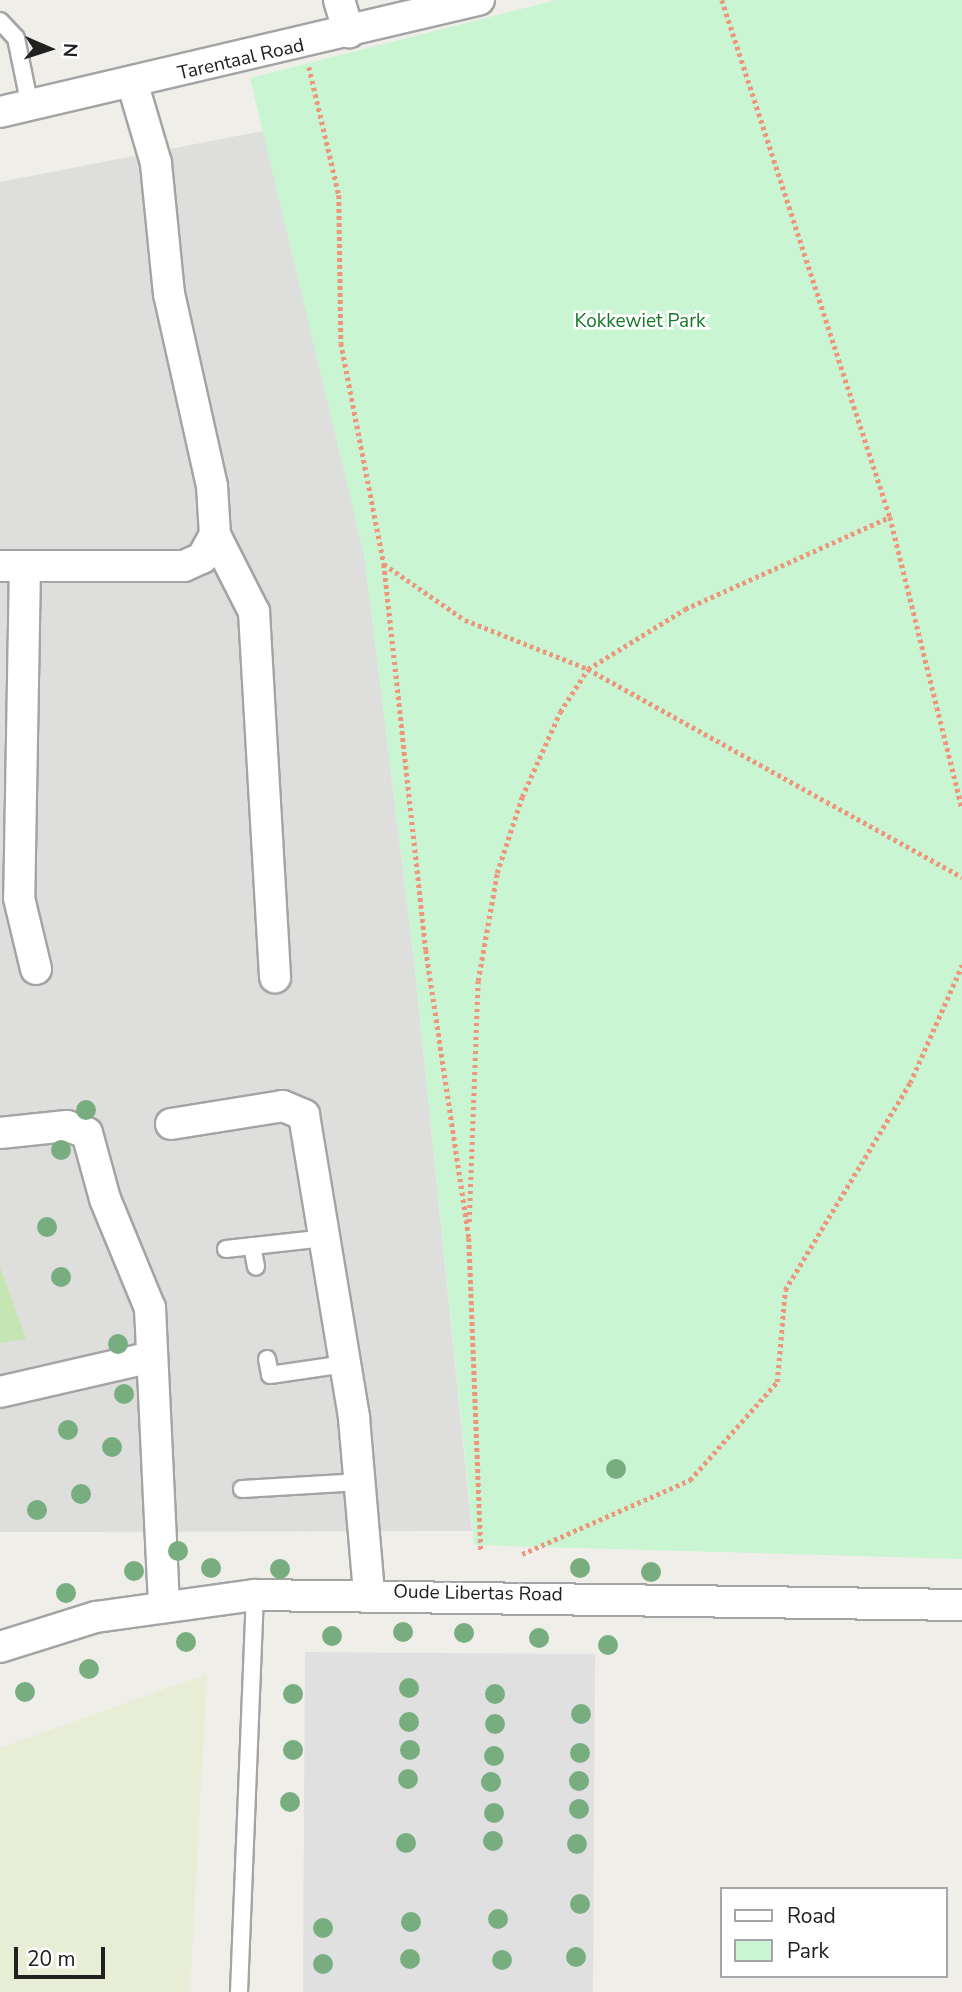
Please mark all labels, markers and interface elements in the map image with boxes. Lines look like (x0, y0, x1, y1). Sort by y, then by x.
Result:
north arrow (14, 14, 84, 84)
street label: Tarentaal Road (176, 34, 306, 86)
text: N (57, 42, 83, 58)
park label: Kokkewiet Park (575, 311, 705, 333)
street label: Oude Libertas Road (393, 1581, 563, 1607)
legend (720, 1887, 948, 1978)
text: Road (787, 1902, 836, 1930)
scale bar (18, 1932, 108, 1976)
text: Park (787, 1937, 829, 1965)
text: 20 m (27, 1945, 76, 1973)

